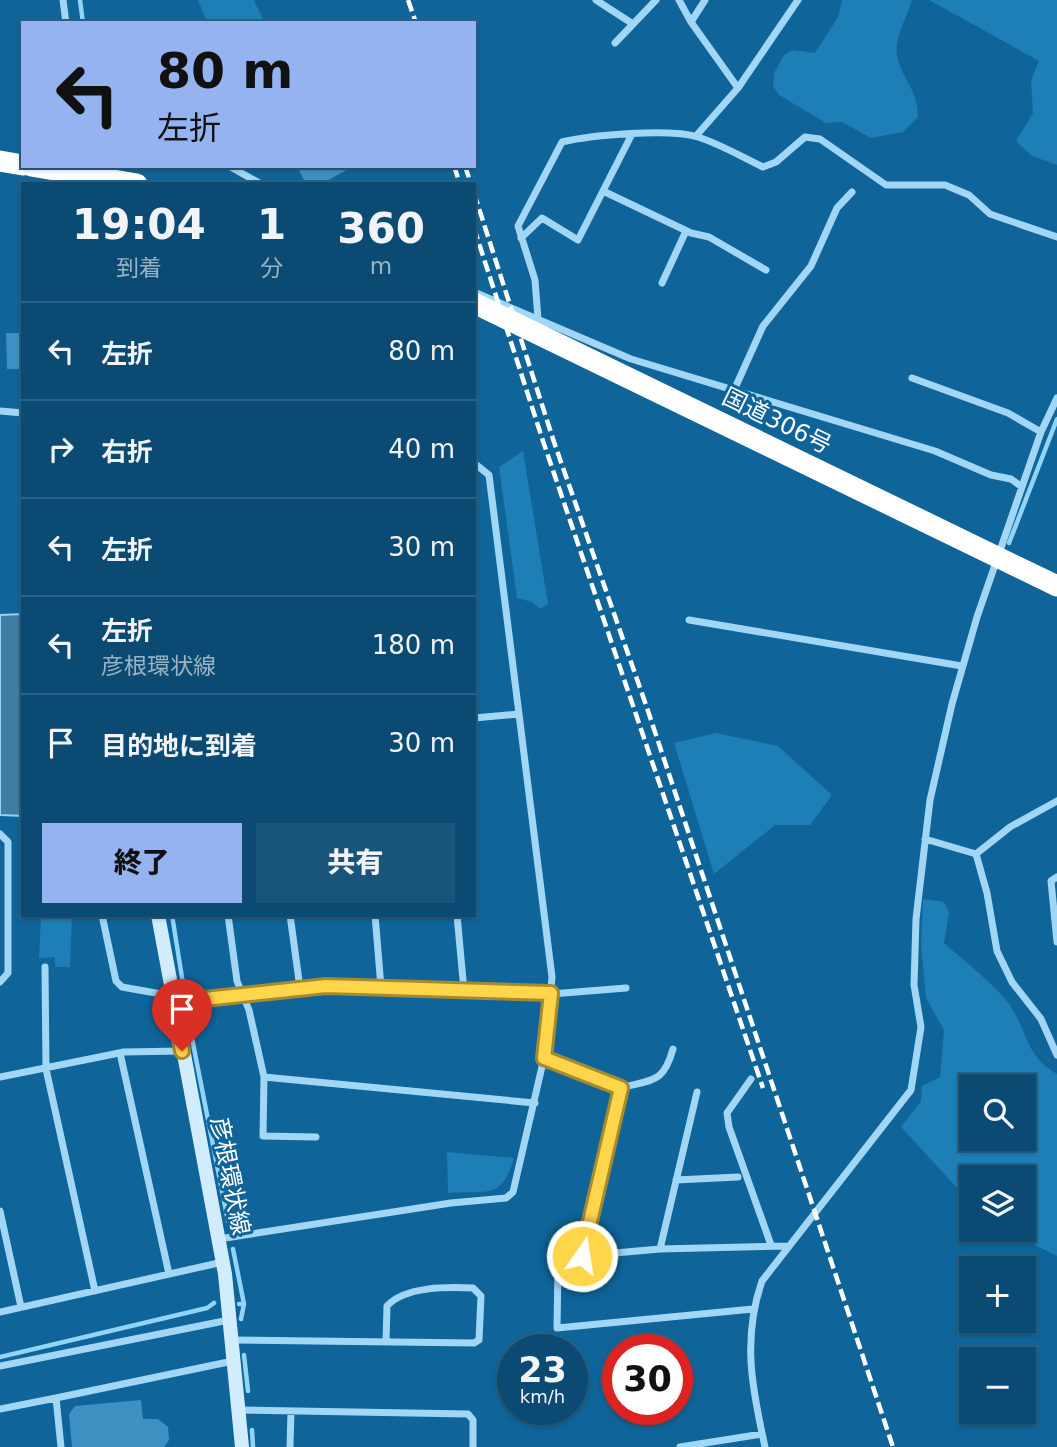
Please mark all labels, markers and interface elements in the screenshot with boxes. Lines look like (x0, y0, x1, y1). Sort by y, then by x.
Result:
text: 80 m (157, 43, 293, 100)
icon: left (42, 49, 133, 140)
text: 左折 (157, 109, 221, 147)
text: 19:04 (72, 200, 206, 249)
text: 1 (257, 200, 286, 249)
text: 360 (337, 204, 425, 253)
text: m (370, 253, 392, 279)
text: 到着 (116, 255, 162, 281)
text: 分 (260, 255, 283, 281)
icon: left (42, 332, 80, 370)
text: 80 m (388, 336, 455, 366)
text: 左折 (101, 339, 153, 369)
street label: 国道306号 (718, 383, 836, 459)
icon: right (42, 430, 80, 468)
text: 40 m (388, 434, 455, 464)
text: 右折 (101, 437, 153, 467)
icon: left (42, 528, 80, 566)
text: 30 m (388, 532, 455, 562)
text: 左折 (101, 535, 153, 565)
text: 左折 (101, 616, 153, 646)
icon: left (42, 626, 80, 664)
text: 180 m (372, 630, 455, 660)
text: 彦根環状線 (101, 653, 216, 679)
icon: arrive (42, 724, 80, 762)
text: 30 m (388, 728, 455, 758)
text: 目的地に到着 (101, 731, 257, 761)
button: 終了 (42, 823, 242, 903)
button: 共有 (256, 823, 455, 903)
pin (152, 979, 212, 1051)
icon: arrive (163, 990, 201, 1028)
map controls (959, 1074, 1036, 1424)
button: search (959, 1074, 1036, 1151)
street label: 彦根環状線 (205, 1114, 255, 1238)
button: layers (959, 1165, 1036, 1242)
position arrow (545, 1219, 619, 1293)
button: + (959, 1256, 1036, 1333)
speed limit sign: 30 (602, 1334, 693, 1425)
button: − (959, 1347, 1036, 1424)
text: 23 (518, 1350, 567, 1390)
text: km/h (520, 1386, 565, 1407)

